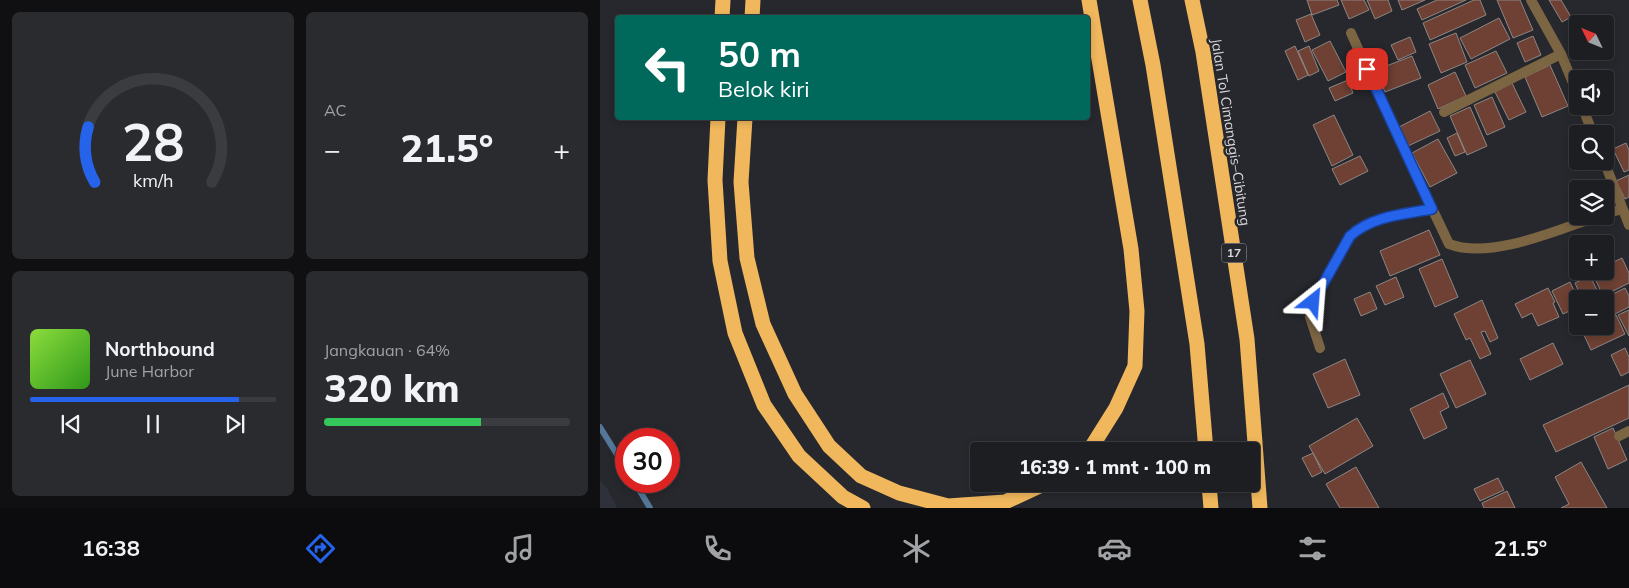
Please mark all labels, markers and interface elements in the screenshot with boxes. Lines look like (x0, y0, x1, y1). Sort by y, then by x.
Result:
north arrow (1569, 15, 1614, 60)
map controls (1569, 15, 1614, 335)
text: 50 m (718, 32, 801, 76)
icon: left (635, 35, 700, 100)
street label: Jalan Tol Cimanggis–Cibitung (1207, 37, 1255, 227)
pin (1346, 48, 1388, 90)
icon: arrive (1353, 55, 1381, 83)
button: sound (1569, 70, 1614, 115)
text: Belok kiri (718, 75, 810, 103)
text: AC (324, 100, 347, 120)
text: 28 (122, 109, 184, 174)
text: 21.5° (401, 124, 493, 172)
button: search (1569, 125, 1614, 170)
text: − (324, 132, 341, 167)
text: + (553, 132, 570, 167)
text: km/h (133, 169, 173, 191)
button: layers (1569, 180, 1614, 225)
button: + (1569, 235, 1614, 280)
road number: 17 (1222, 244, 1246, 262)
position arrow (1286, 275, 1338, 327)
button: − (1569, 290, 1614, 335)
text: Northbound (105, 337, 215, 361)
text: Jangkauan · 64% (324, 340, 450, 360)
text: June Harbor (105, 361, 194, 381)
text: 320 km (324, 364, 460, 412)
icon: previous (57, 410, 85, 438)
icon: pause (139, 410, 167, 438)
icon: next (221, 410, 249, 438)
speed limit sign: 30 (615, 428, 680, 493)
text: 16:39 · 1 mnt · 100 m (1019, 455, 1211, 479)
icon: directions (303, 531, 338, 566)
icon: music (502, 531, 537, 566)
icon: phone (700, 531, 735, 566)
icon: climate (899, 531, 934, 566)
icon: car (1097, 531, 1132, 566)
icon: filters (1295, 531, 1330, 566)
text: 16:38 (82, 534, 140, 562)
text: 21.5° (1494, 534, 1547, 562)

